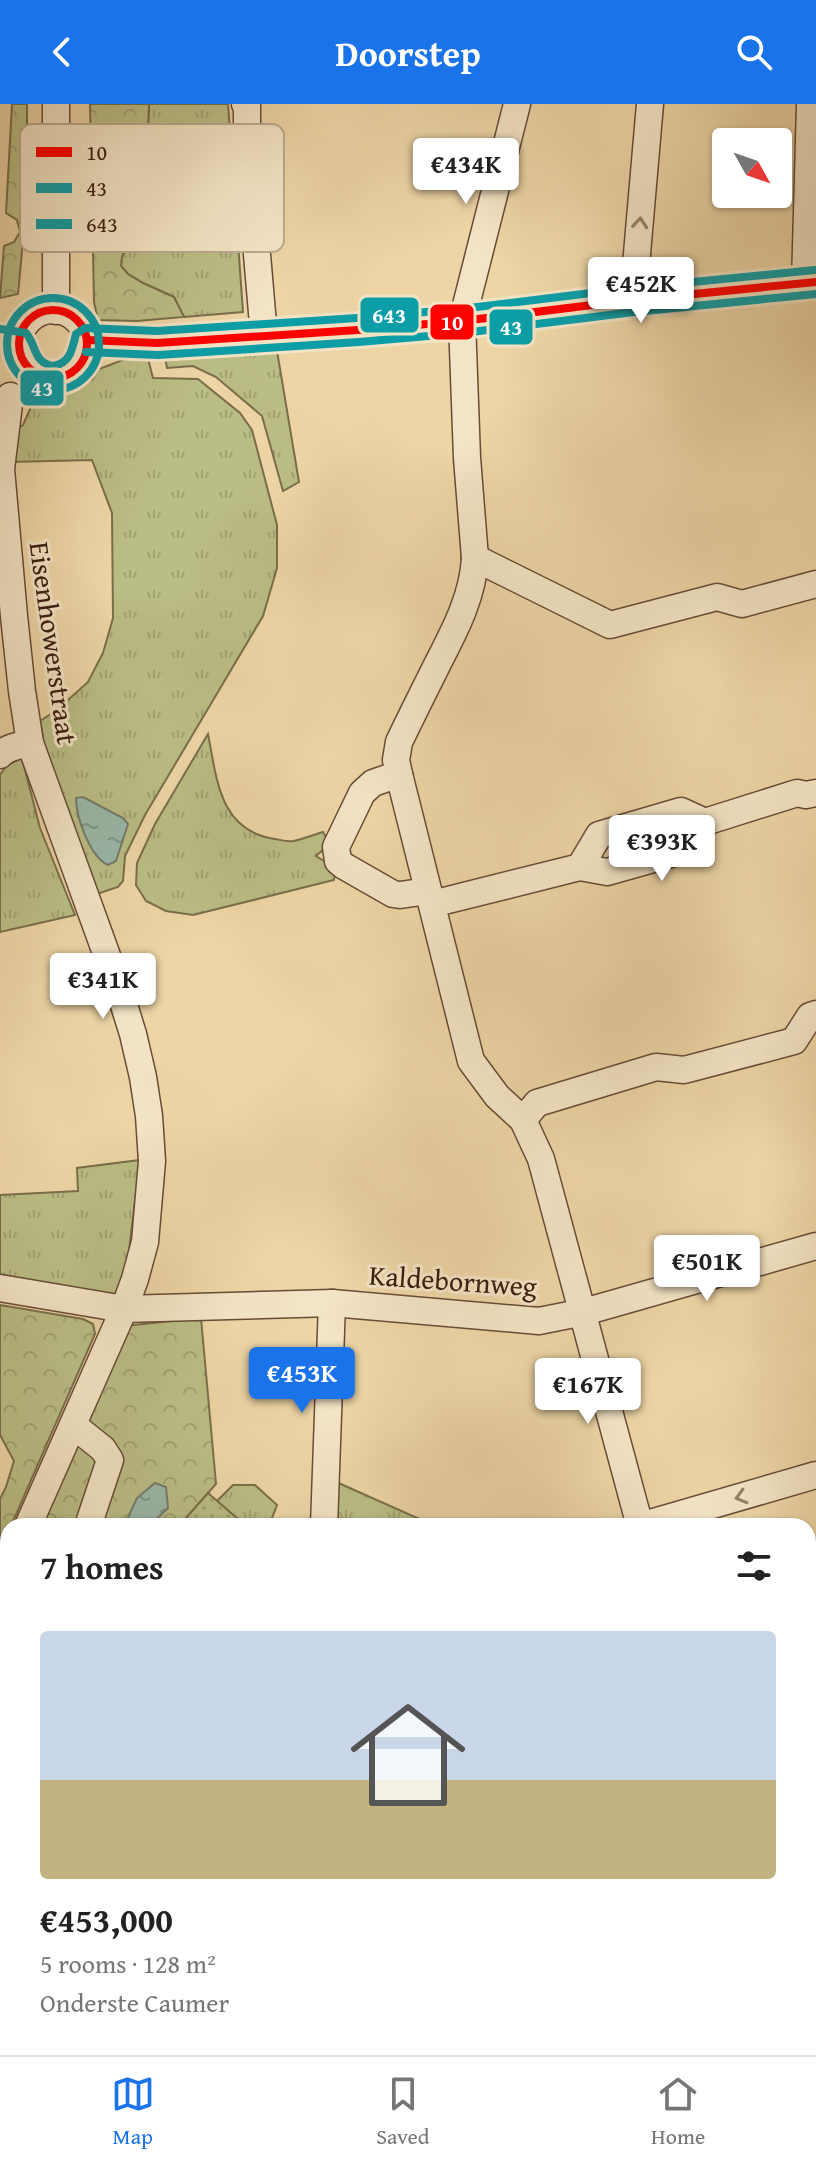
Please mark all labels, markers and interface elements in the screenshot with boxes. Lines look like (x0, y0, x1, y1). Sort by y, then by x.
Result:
text: Doorstep (335, 26, 481, 79)
icon: back (40, 30, 84, 74)
icon: search (732, 30, 776, 74)
legend (20, 124, 284, 252)
north arrow (712, 128, 792, 208)
map controls (712, 128, 792, 208)
text: 10 (86, 136, 107, 168)
pin: €434K (410, 138, 522, 206)
text: €434K (431, 144, 501, 183)
text: 43 (86, 172, 107, 204)
text: 643 (86, 208, 118, 240)
one-way arrow (631, 216, 648, 229)
pin: €452K (585, 257, 697, 325)
text: €452K (606, 263, 676, 302)
line badge: 643 (359, 296, 420, 334)
text: 643 (372, 299, 406, 331)
line badge: 10 (429, 303, 475, 341)
text: 10 (441, 306, 463, 338)
line badge: 43 (488, 308, 534, 346)
text: 43 (500, 311, 522, 343)
line badge: 43 (19, 369, 65, 407)
text: 43 (31, 372, 53, 404)
street label: Eisenhowerstraat (19, 539, 89, 747)
pin: €393K (606, 815, 718, 883)
text: €393K (627, 821, 697, 860)
pin: €341K (47, 953, 159, 1021)
text: €341K (68, 959, 138, 998)
pin: €501K (651, 1235, 763, 1303)
text: €501K (672, 1241, 742, 1280)
street label: Kaldebornweg (368, 1254, 538, 1306)
pin: €453K (246, 1347, 358, 1415)
text: €453K (267, 1353, 337, 1392)
pin: €167K (532, 1358, 644, 1426)
text: €167K (553, 1364, 623, 1403)
one-way arrow (735, 1487, 749, 1504)
text: 7 homes (40, 1542, 164, 1591)
icon: filters (732, 1544, 776, 1588)
icon: home (336, 1683, 480, 1827)
text: €453,000 (40, 1895, 173, 1944)
text: 5 rooms · 128 m² (40, 1944, 216, 1983)
text: Onderste Caumer (40, 1983, 229, 2022)
tab: Map (111, 2072, 155, 2152)
tab: Saved (376, 2072, 430, 2152)
tab: Home (651, 2072, 705, 2152)

